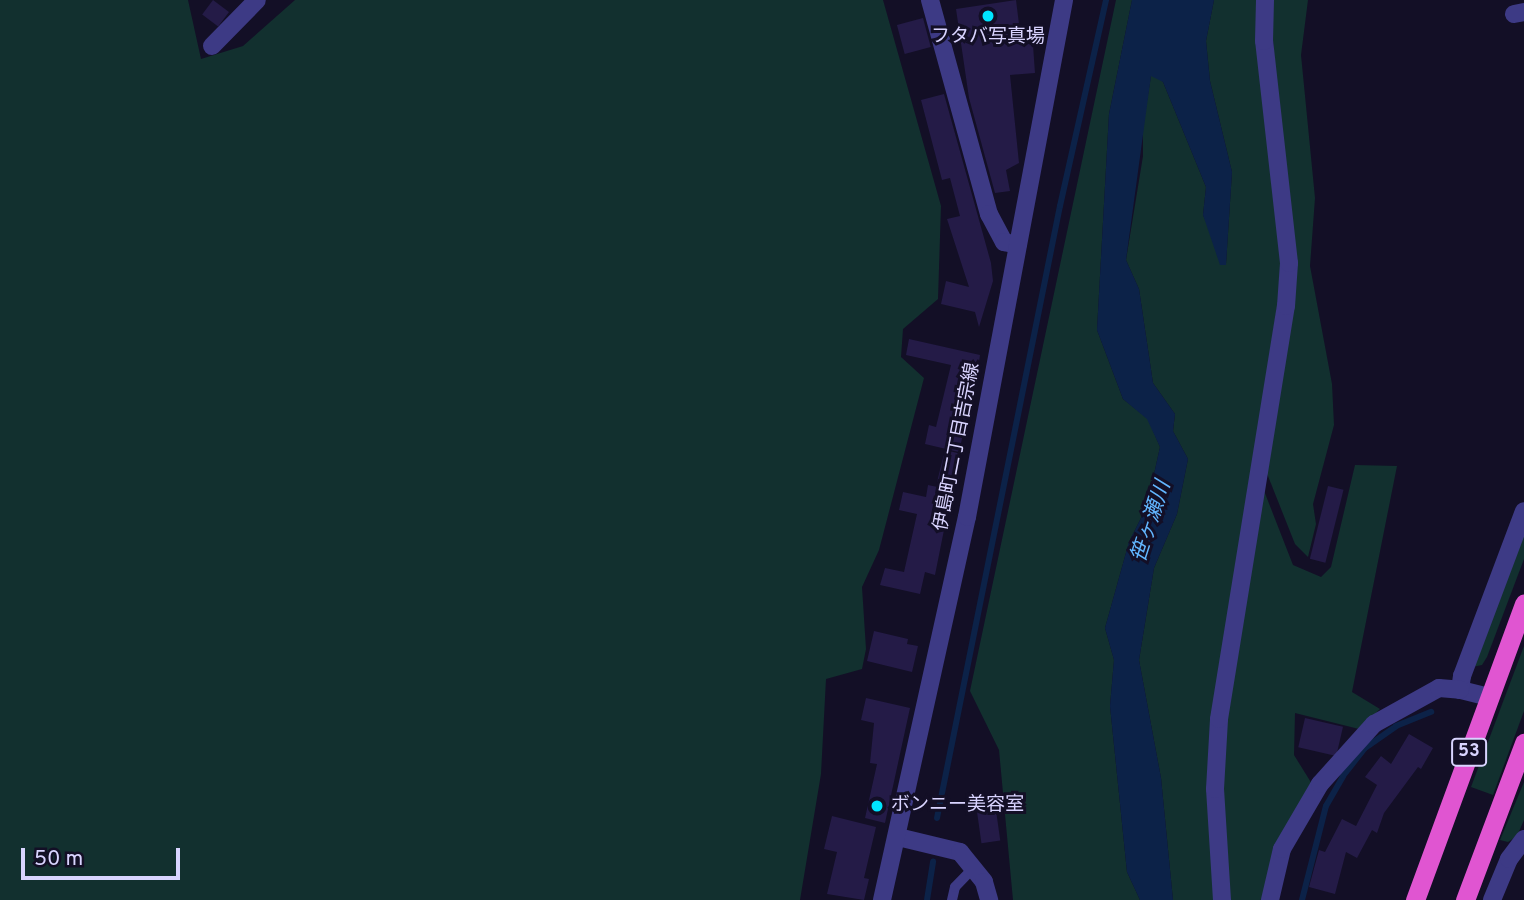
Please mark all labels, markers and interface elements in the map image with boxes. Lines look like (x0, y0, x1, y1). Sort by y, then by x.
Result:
marker: フタバ写真場 (980, 8, 996, 24)
place label: フタバ写真場 (931, 27, 1045, 49)
street label: 伊島町二丁目吉宗線 (930, 361, 986, 533)
water label: 笹ヶ瀬川 (1127, 478, 1177, 566)
road number: 53 (1450, 738, 1488, 766)
place label: ボンニー美容室 (891, 795, 1024, 817)
marker: ボンニー美容室 (869, 798, 885, 814)
scale bar (24, 834, 184, 878)
text: 50 m (34, 846, 83, 873)

